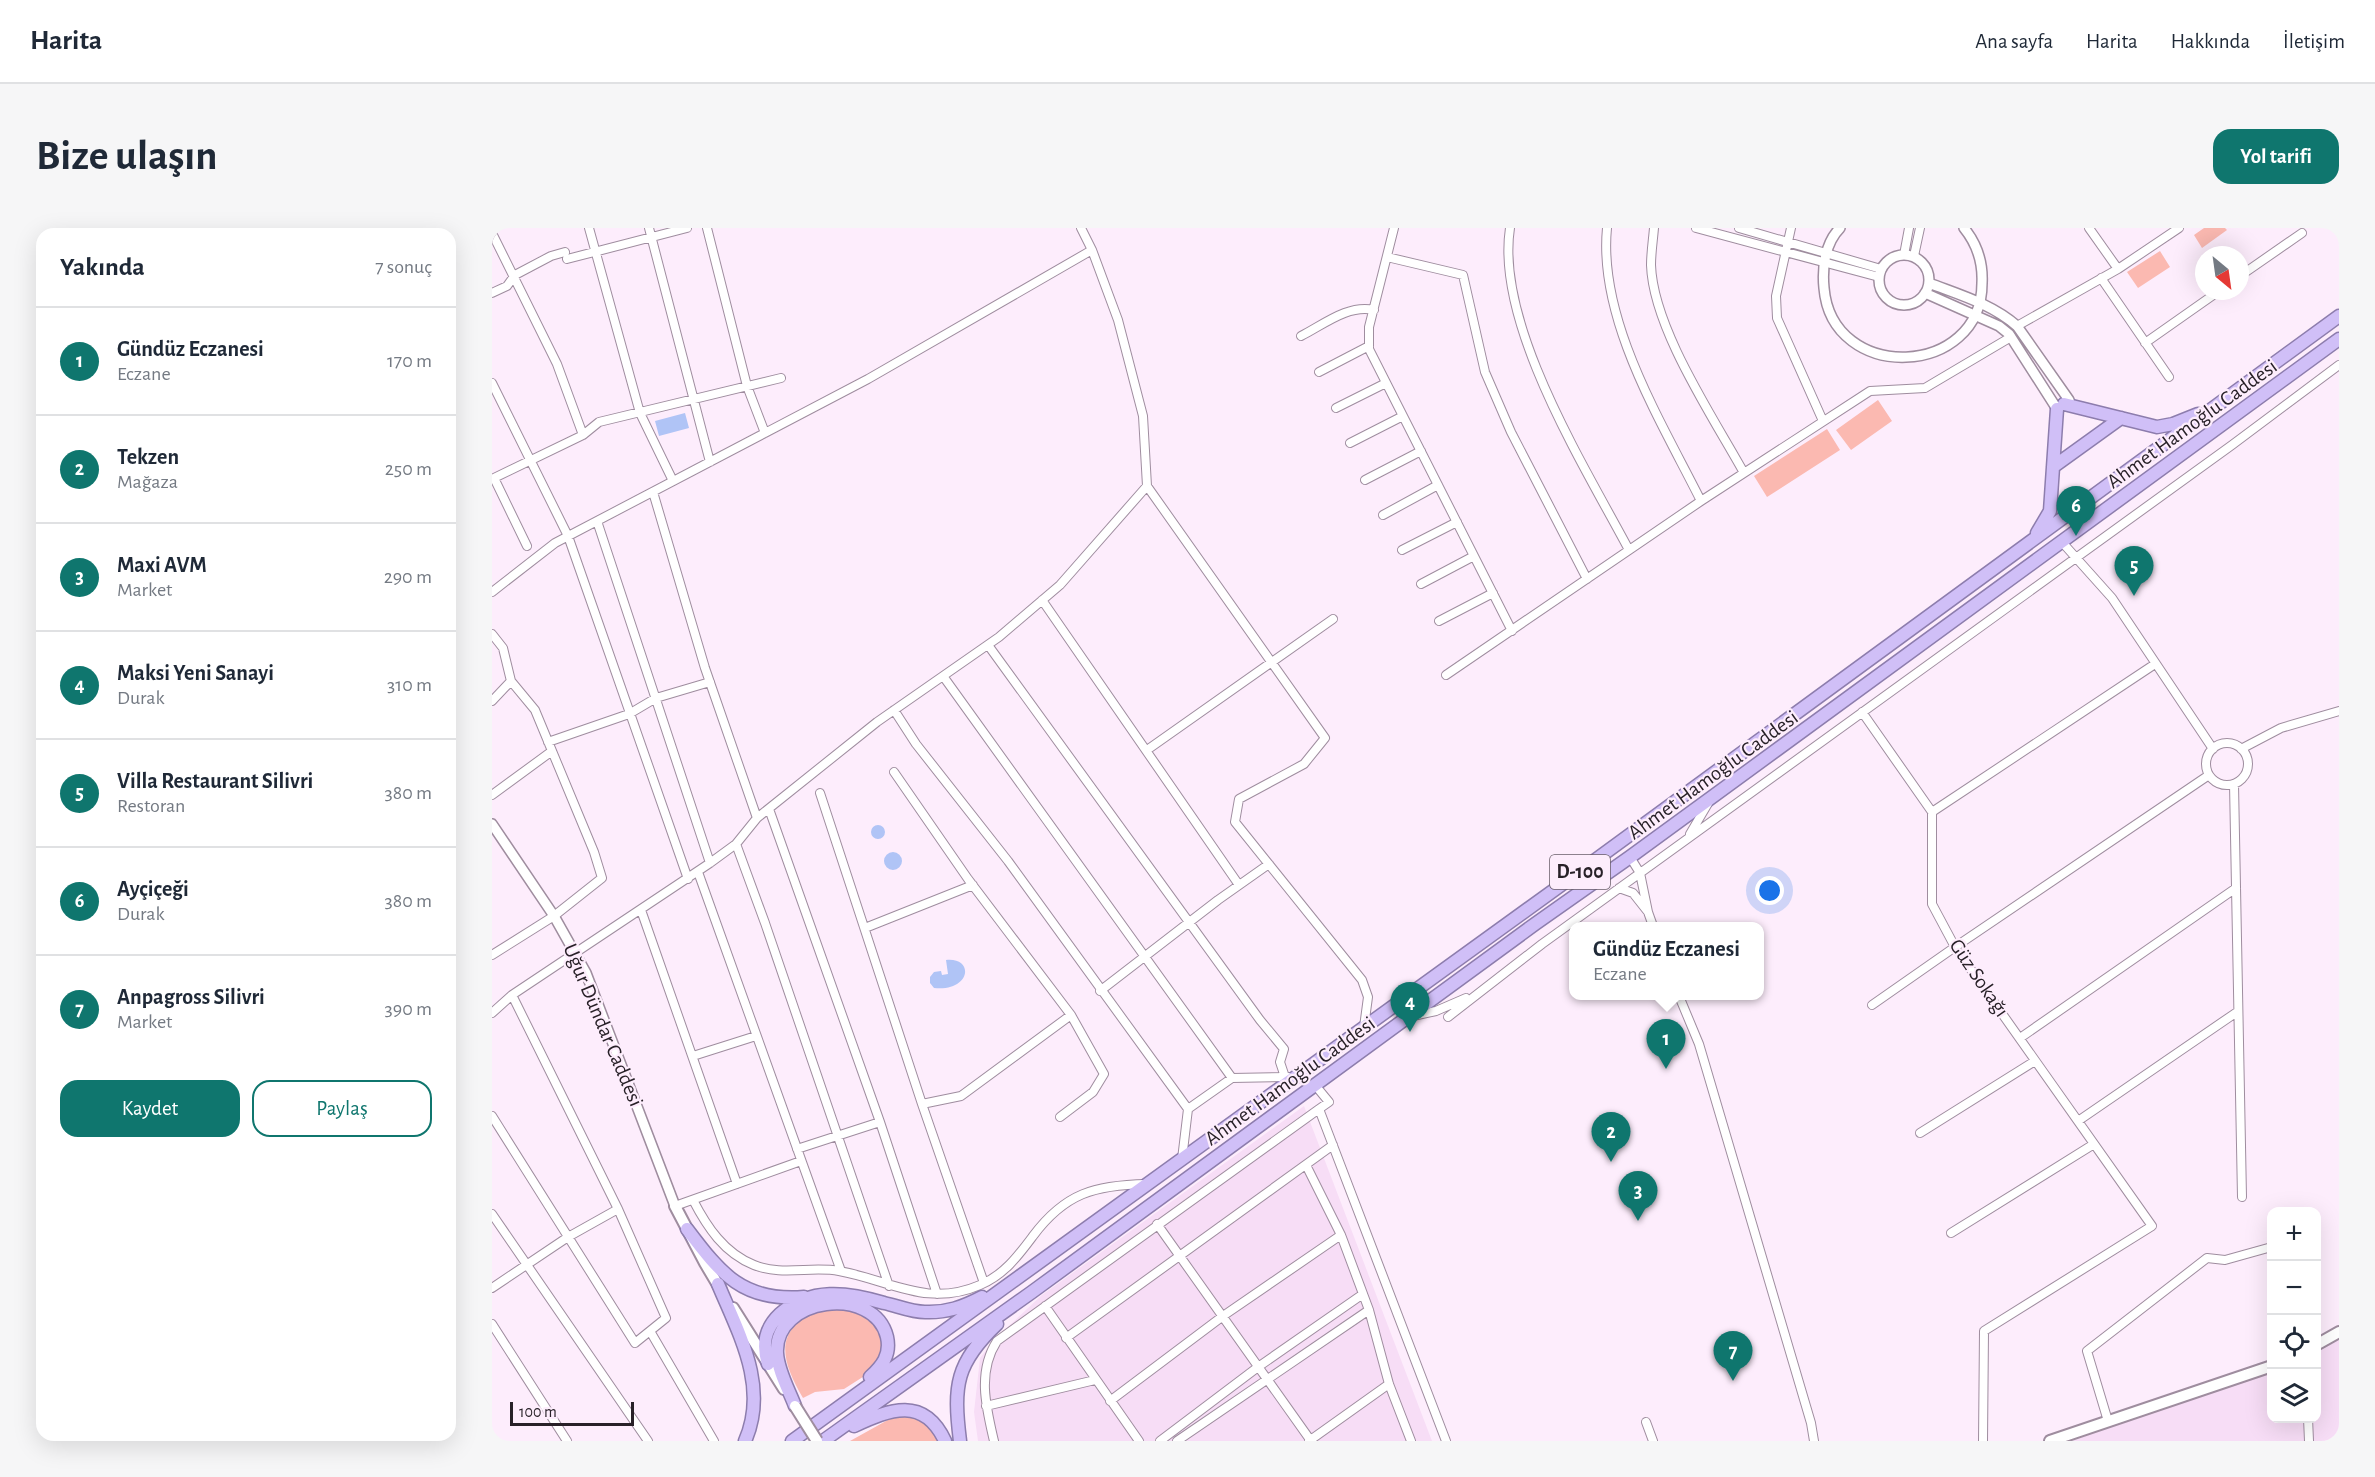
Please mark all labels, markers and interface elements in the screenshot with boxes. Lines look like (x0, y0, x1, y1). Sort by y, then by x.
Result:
text: Harita (30, 27, 102, 55)
text: Ana sayfa (1975, 31, 2053, 52)
text: Harita (2086, 31, 2138, 52)
text: Hakkında (2171, 31, 2250, 52)
text: İletişim (2283, 31, 2345, 52)
button: Yol tarifi (2213, 129, 2339, 184)
text: Bize ulaşın (36, 135, 217, 177)
north arrow (2195, 246, 2249, 300)
text: Yakında (60, 254, 145, 280)
text: 7 sonuç (375, 257, 432, 277)
text: Gündüz Eczanesi (117, 338, 264, 360)
text: 1 (76, 351, 83, 371)
text: 170 m (387, 351, 432, 371)
street label: Ahmet Hamoğlu Caddesi (2103, 355, 2281, 493)
text: Eczane (117, 364, 171, 384)
text: Tekzen (117, 446, 179, 468)
text: 2 (75, 459, 84, 479)
text: 250 m (385, 459, 432, 479)
text: Mağaza (117, 472, 178, 492)
pin: 6 (2056, 486, 2096, 536)
pin: 5 (2114, 546, 2154, 596)
text: Maxi AVM (117, 554, 207, 576)
text: 3 (75, 567, 84, 587)
text: 290 m (384, 567, 432, 587)
text: Market (117, 580, 173, 600)
text: Maksi Yeni Sanayi (117, 662, 274, 684)
text: 4 (74, 675, 85, 695)
text: 310 m (387, 675, 432, 695)
text: Durak (117, 688, 165, 708)
street label: Ahmet Hamoğlu Caddesi (1624, 706, 1802, 844)
text: Villa Restaurant Silivri (117, 770, 313, 792)
text: 5 (75, 783, 84, 803)
text: 380 m (384, 783, 432, 803)
text: Restoran (117, 796, 185, 816)
road number: D-100 (1550, 855, 1610, 889)
your location (1755, 876, 1784, 905)
text: Ayçiçeği (117, 878, 189, 900)
text: 6 (75, 891, 84, 911)
text: 380 m (384, 891, 432, 911)
text: Durak (117, 904, 165, 924)
popup (1569, 922, 1764, 1000)
street label: Güz Sokağı (1945, 935, 2013, 1021)
text: Gündüz Eczanesi (1593, 938, 1740, 960)
street label: Uğur Dündar Caddesi (559, 941, 647, 1109)
text: Eczane (1593, 964, 1647, 984)
pin: 4 (1390, 982, 1430, 1032)
text: Anpagross Silivri (117, 986, 265, 1008)
text: 7 (75, 999, 84, 1019)
text: 390 m (385, 999, 432, 1019)
text: Market (117, 1012, 173, 1032)
street label: Ahmet Hamoğlu Caddesi (1201, 1012, 1379, 1150)
pin: 1 (1646, 1020, 1686, 1069)
button: Kaydet (60, 1080, 240, 1137)
button: Paylaş (252, 1080, 432, 1137)
pin: 2 (1592, 1112, 1630, 1162)
pin: 3 (1618, 1172, 1658, 1221)
map controls (2267, 1207, 2321, 1423)
button: + (2267, 1207, 2321, 1261)
button: − (2267, 1261, 2321, 1315)
button: locate (2267, 1315, 2321, 1369)
pin: 7 (1714, 1332, 1752, 1381)
button: layers (2267, 1369, 2321, 1423)
scale bar (510, 1399, 634, 1426)
text: 100 m (519, 1404, 557, 1420)

